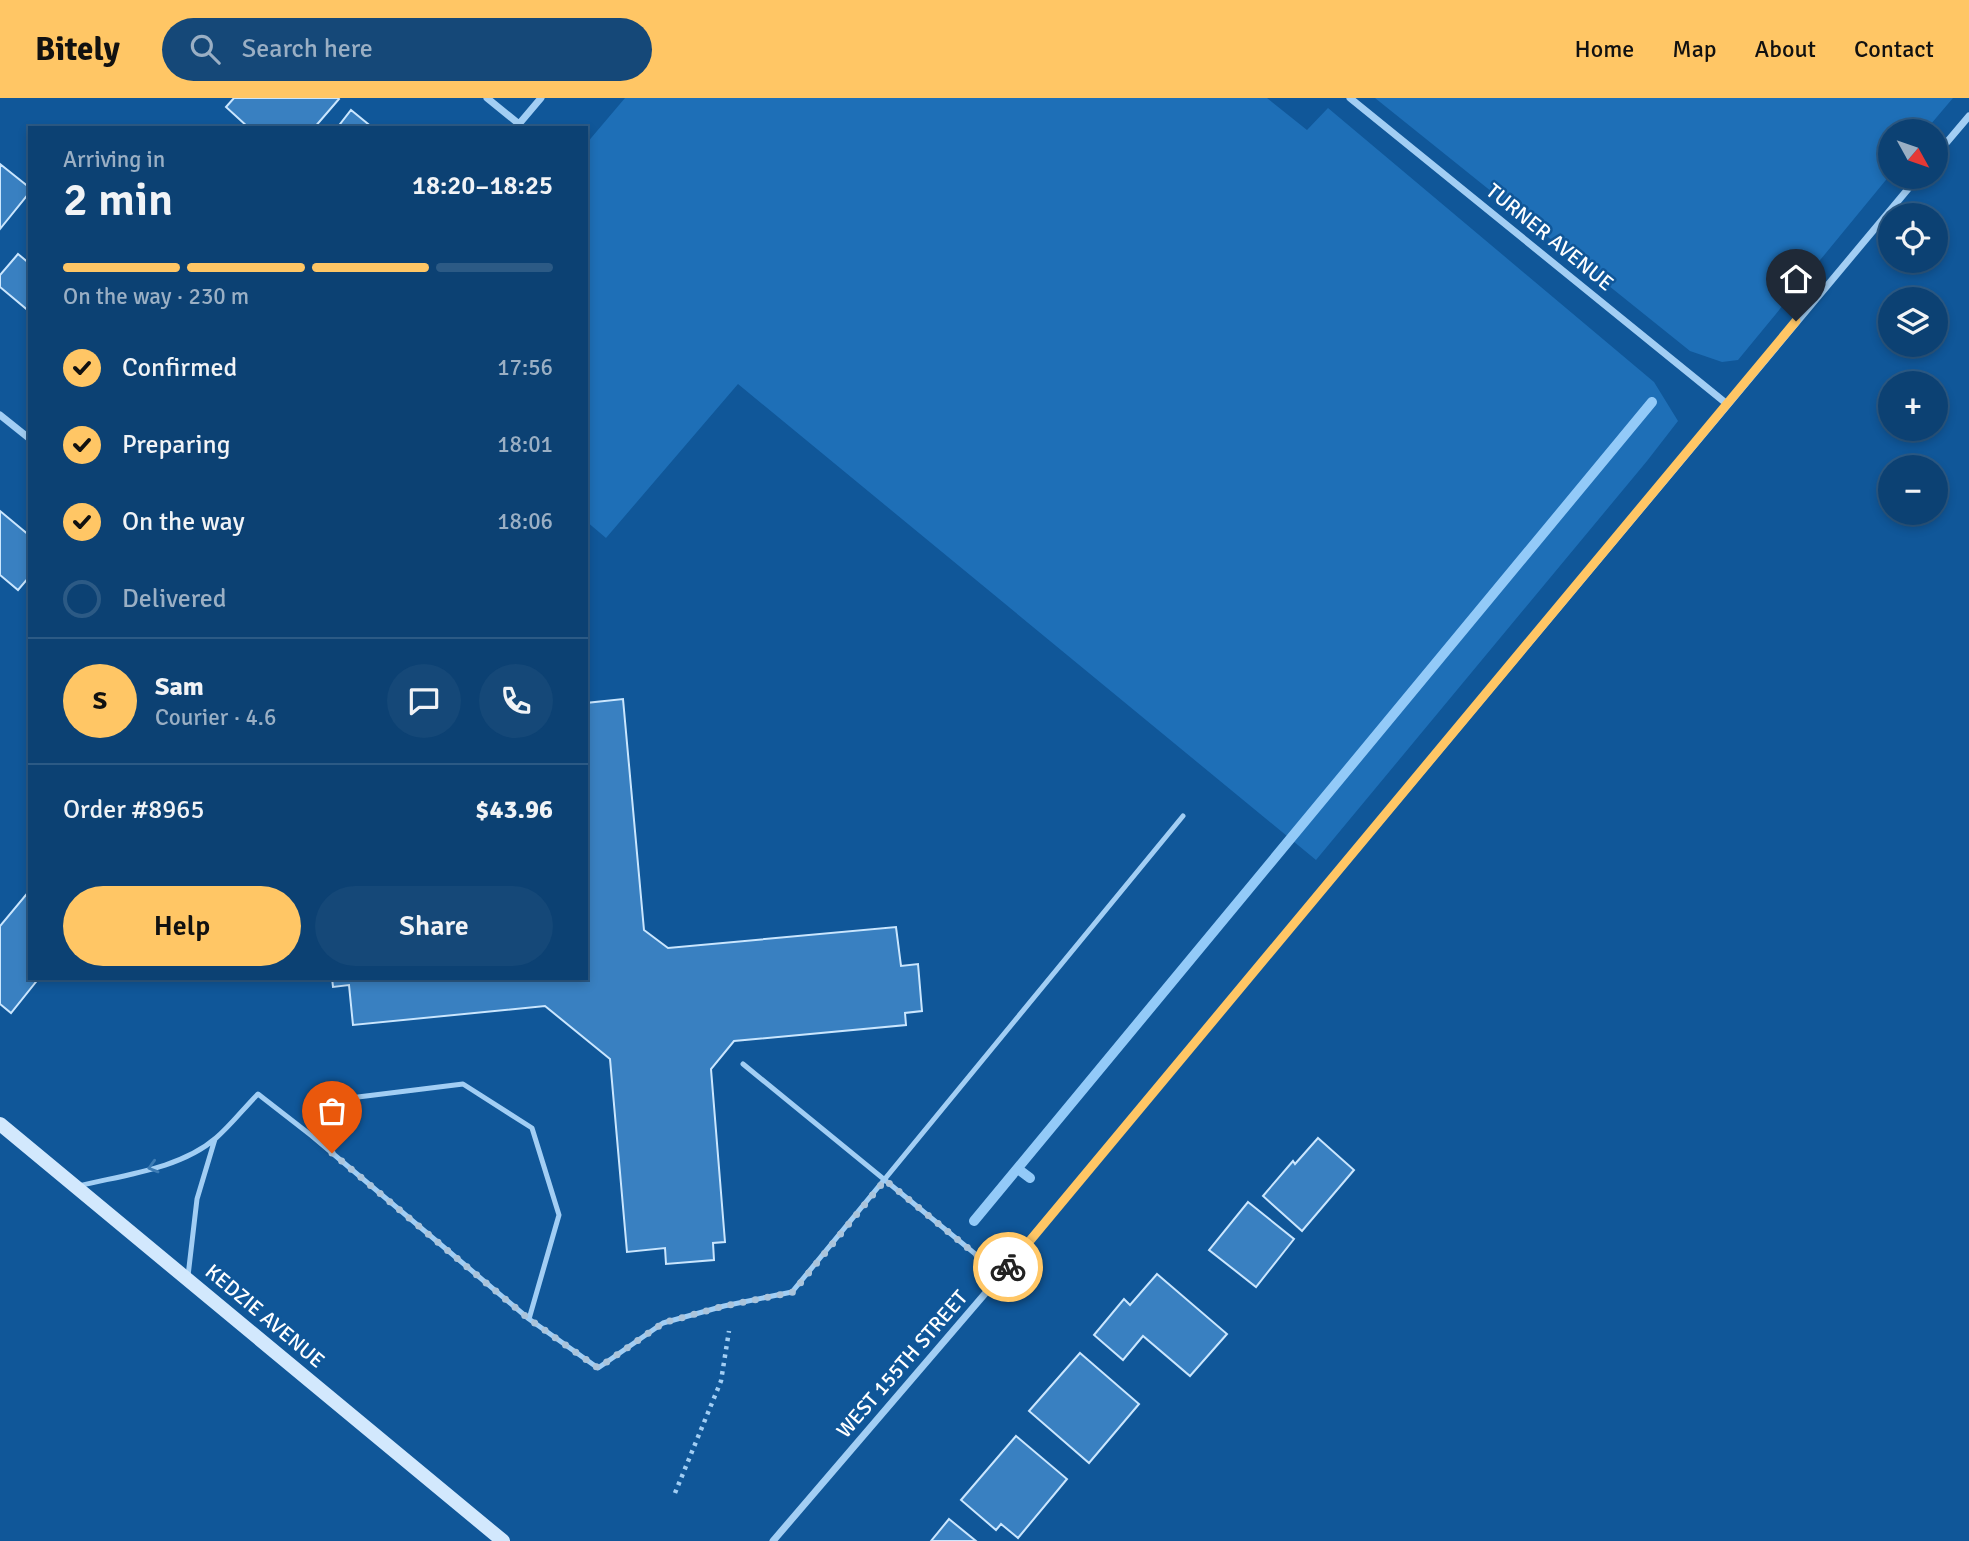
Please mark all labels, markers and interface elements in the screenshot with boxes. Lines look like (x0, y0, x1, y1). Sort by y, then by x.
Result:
search box (162, 18, 652, 81)
text: Bitely (35, 29, 120, 70)
icon: search (186, 30, 224, 68)
text: Search here (242, 33, 373, 65)
text: Home (1574, 34, 1634, 64)
text: Map (1672, 34, 1717, 64)
text: About (1755, 34, 1816, 64)
text: Contact (1854, 34, 1934, 64)
north arrow (1878, 119, 1948, 189)
map controls (1878, 119, 1948, 525)
text: Arriving in (63, 145, 165, 174)
text: 18:20–18:25 (412, 170, 553, 202)
text: 2 min (63, 172, 173, 228)
street label: TURNER AVENUE (1481, 178, 1619, 296)
button: locate (1878, 203, 1948, 273)
pin (1766, 249, 1826, 321)
icon: home (1777, 260, 1815, 298)
text: On the way · 230 m (63, 282, 249, 311)
button: layers (1878, 287, 1948, 357)
icon: check (63, 349, 101, 387)
text: Confirmed (122, 352, 237, 384)
text: 17:56 (497, 353, 553, 382)
button: + (1878, 371, 1948, 441)
icon: check (63, 426, 101, 464)
text: Preparing (122, 429, 230, 461)
text: 18:01 (497, 430, 553, 459)
button: − (1878, 455, 1948, 525)
icon: check (63, 503, 101, 541)
text: On the way (122, 506, 245, 538)
text: 18:06 (497, 507, 553, 536)
text: Delivered (122, 583, 227, 615)
button: chat (387, 664, 461, 738)
button: phone (479, 664, 553, 738)
text: Sam (155, 671, 204, 703)
text: S (93, 685, 107, 717)
text: Courier · 4.6 (155, 703, 276, 732)
text: Order #8965 (63, 794, 204, 826)
text: $43.96 (475, 794, 553, 826)
button: Help (63, 886, 301, 966)
button: Share (315, 886, 553, 966)
pin (302, 1081, 362, 1153)
icon: bag (313, 1092, 351, 1130)
one-way arrow (148, 1158, 160, 1173)
courier (973, 1232, 1043, 1302)
icon: bike (989, 1248, 1027, 1286)
street label: KEDZIE AVENUE (200, 1258, 330, 1374)
street label: WEST 155TH STREET (831, 1284, 974, 1443)

